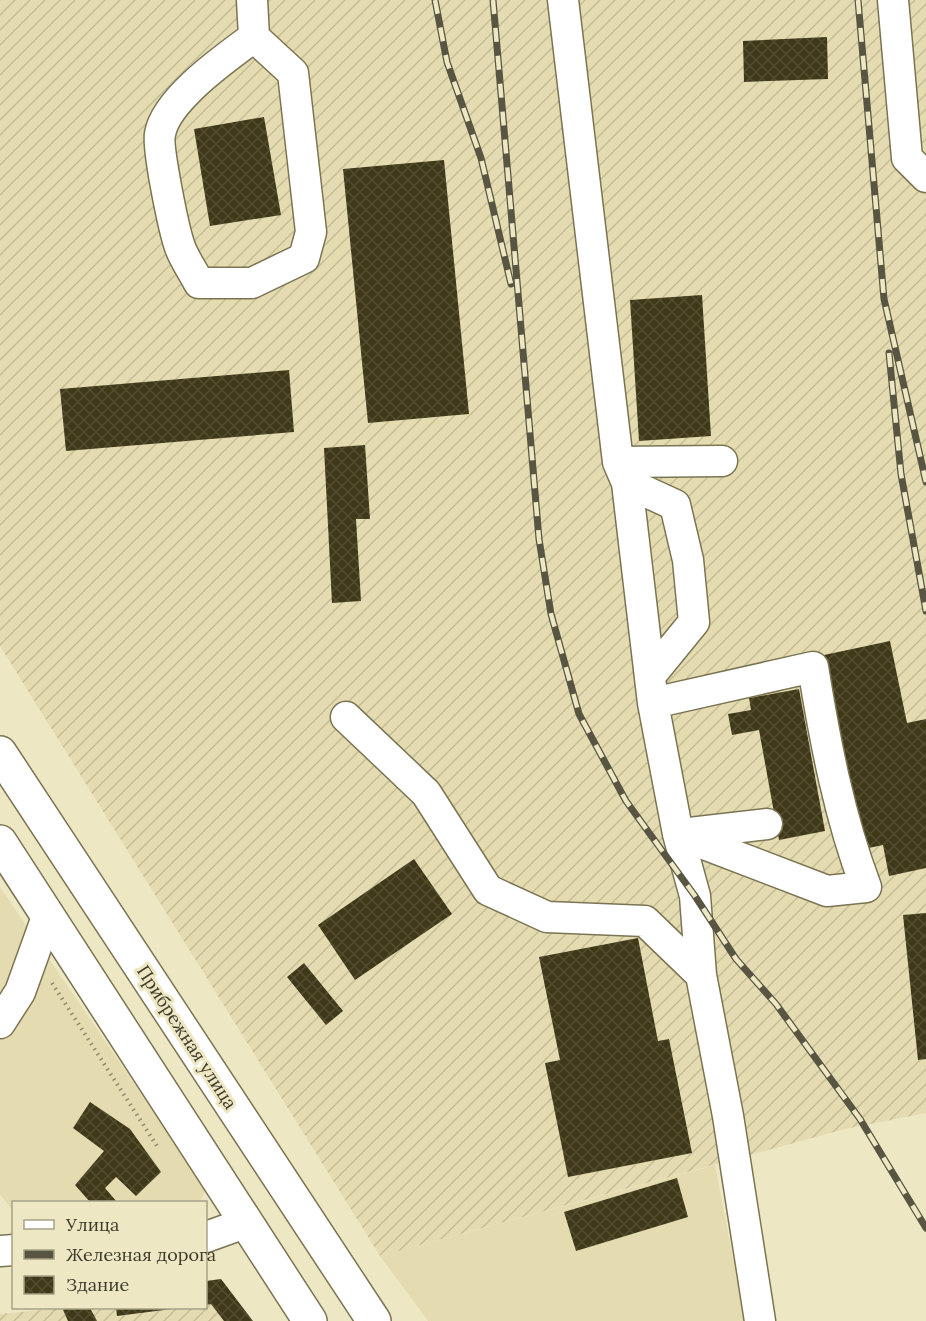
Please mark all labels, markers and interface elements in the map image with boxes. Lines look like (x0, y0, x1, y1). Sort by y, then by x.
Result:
street label: Прибрежная улица (132, 961, 242, 1113)
legend (12, 1201, 207, 1309)
text: Улица (65, 1213, 119, 1236)
text: Железная дорога (66, 1243, 216, 1266)
text: Здание (66, 1273, 129, 1296)

